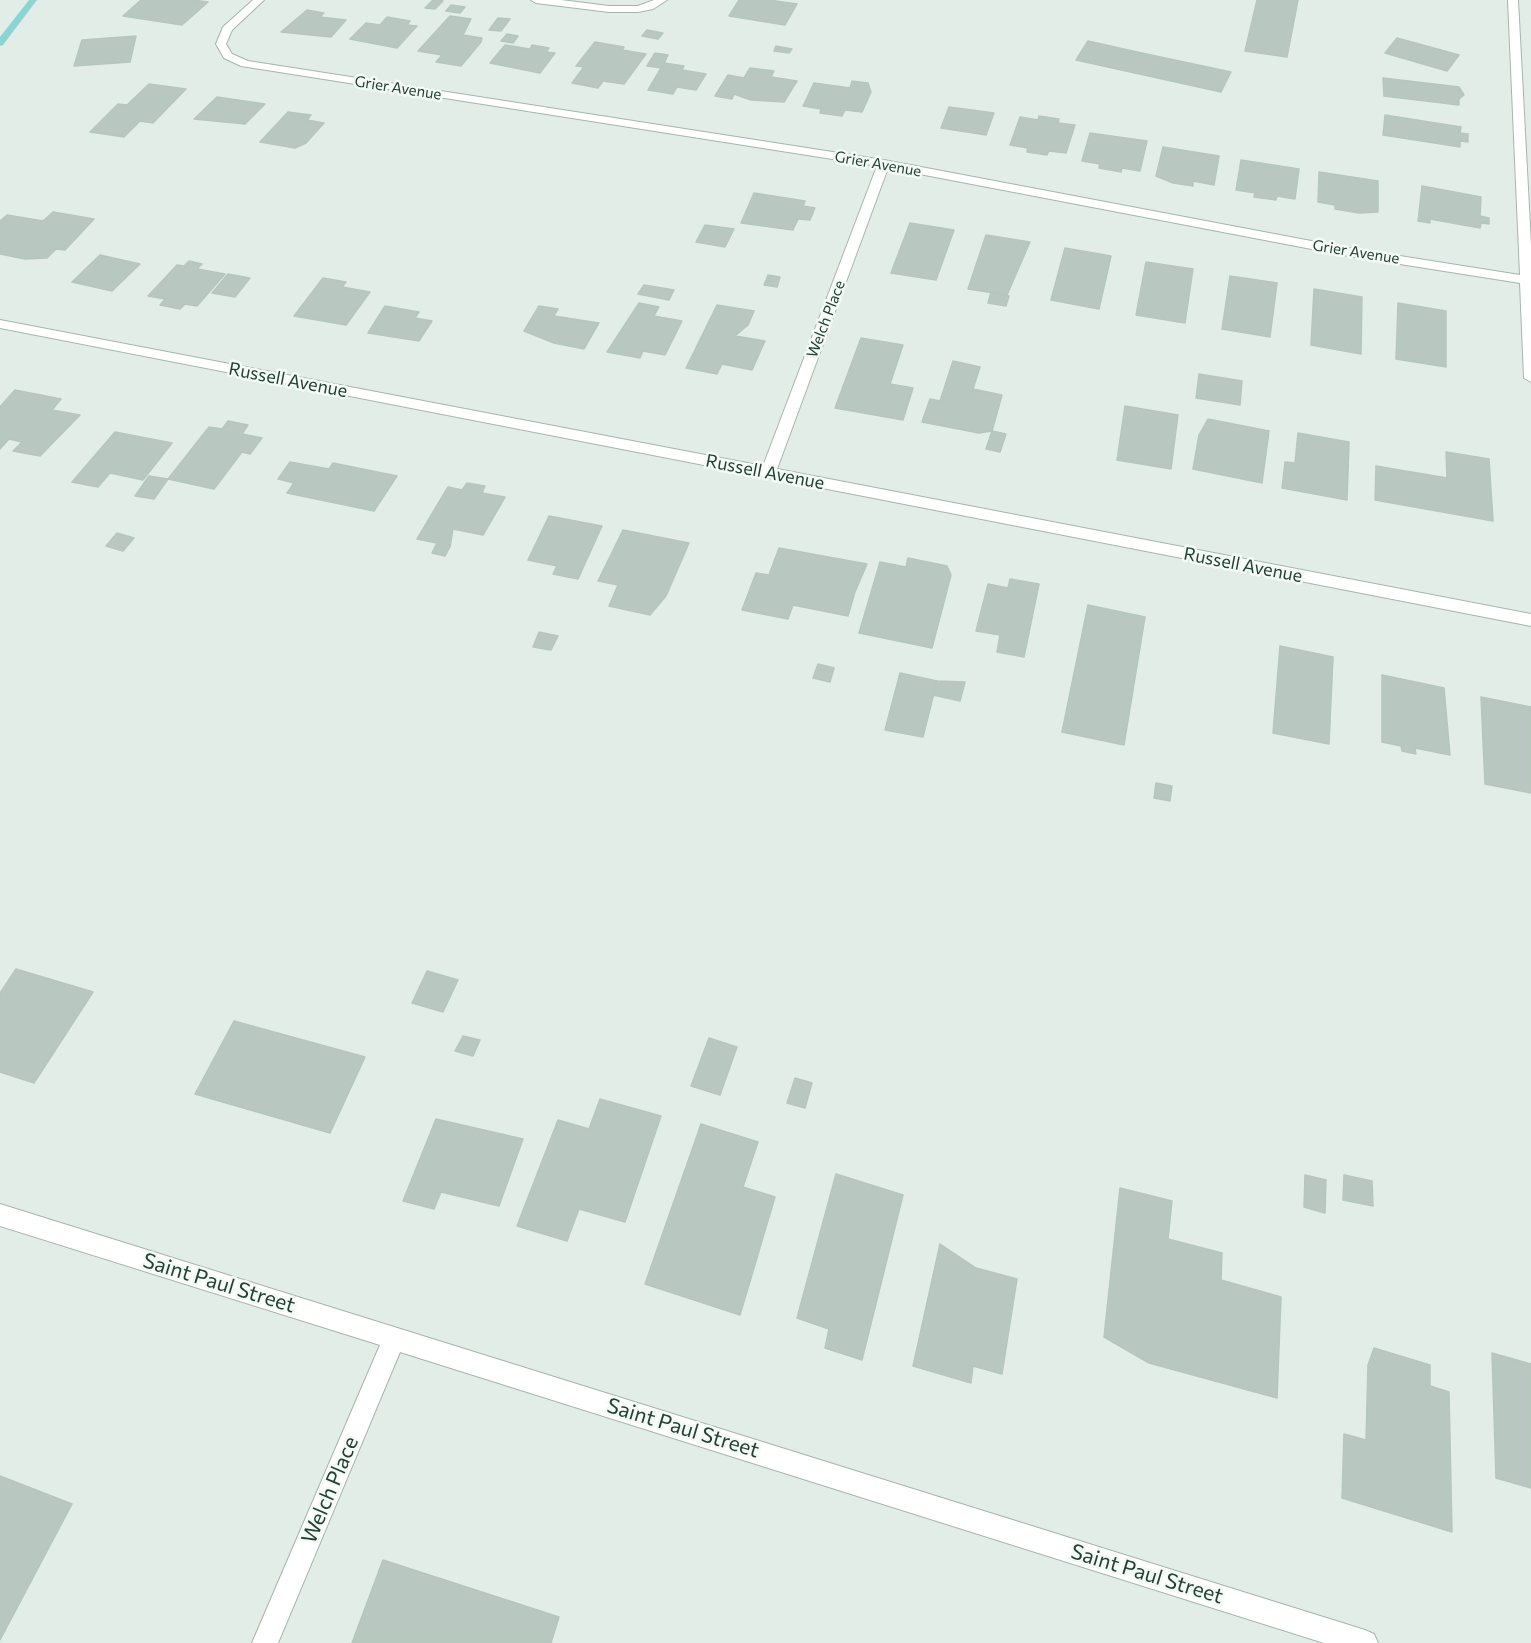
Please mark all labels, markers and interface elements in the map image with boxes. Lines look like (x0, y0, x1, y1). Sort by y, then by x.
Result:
street label: Grier Avenue (353, 72, 443, 104)
street label: Grier Avenue (833, 148, 923, 180)
street label: Grier Avenue (1311, 236, 1401, 268)
street label: Welch Place (803, 278, 849, 360)
street label: Russell Avenue (227, 358, 349, 402)
street label: Russell Avenue (704, 450, 826, 494)
street label: Russell Avenue (1182, 543, 1304, 587)
street label: Saint Paul Street (140, 1248, 298, 1318)
street label: Saint Paul Street (604, 1393, 762, 1463)
street label: Welch Place (296, 1433, 364, 1547)
street label: Saint Paul Street (1068, 1539, 1226, 1609)

